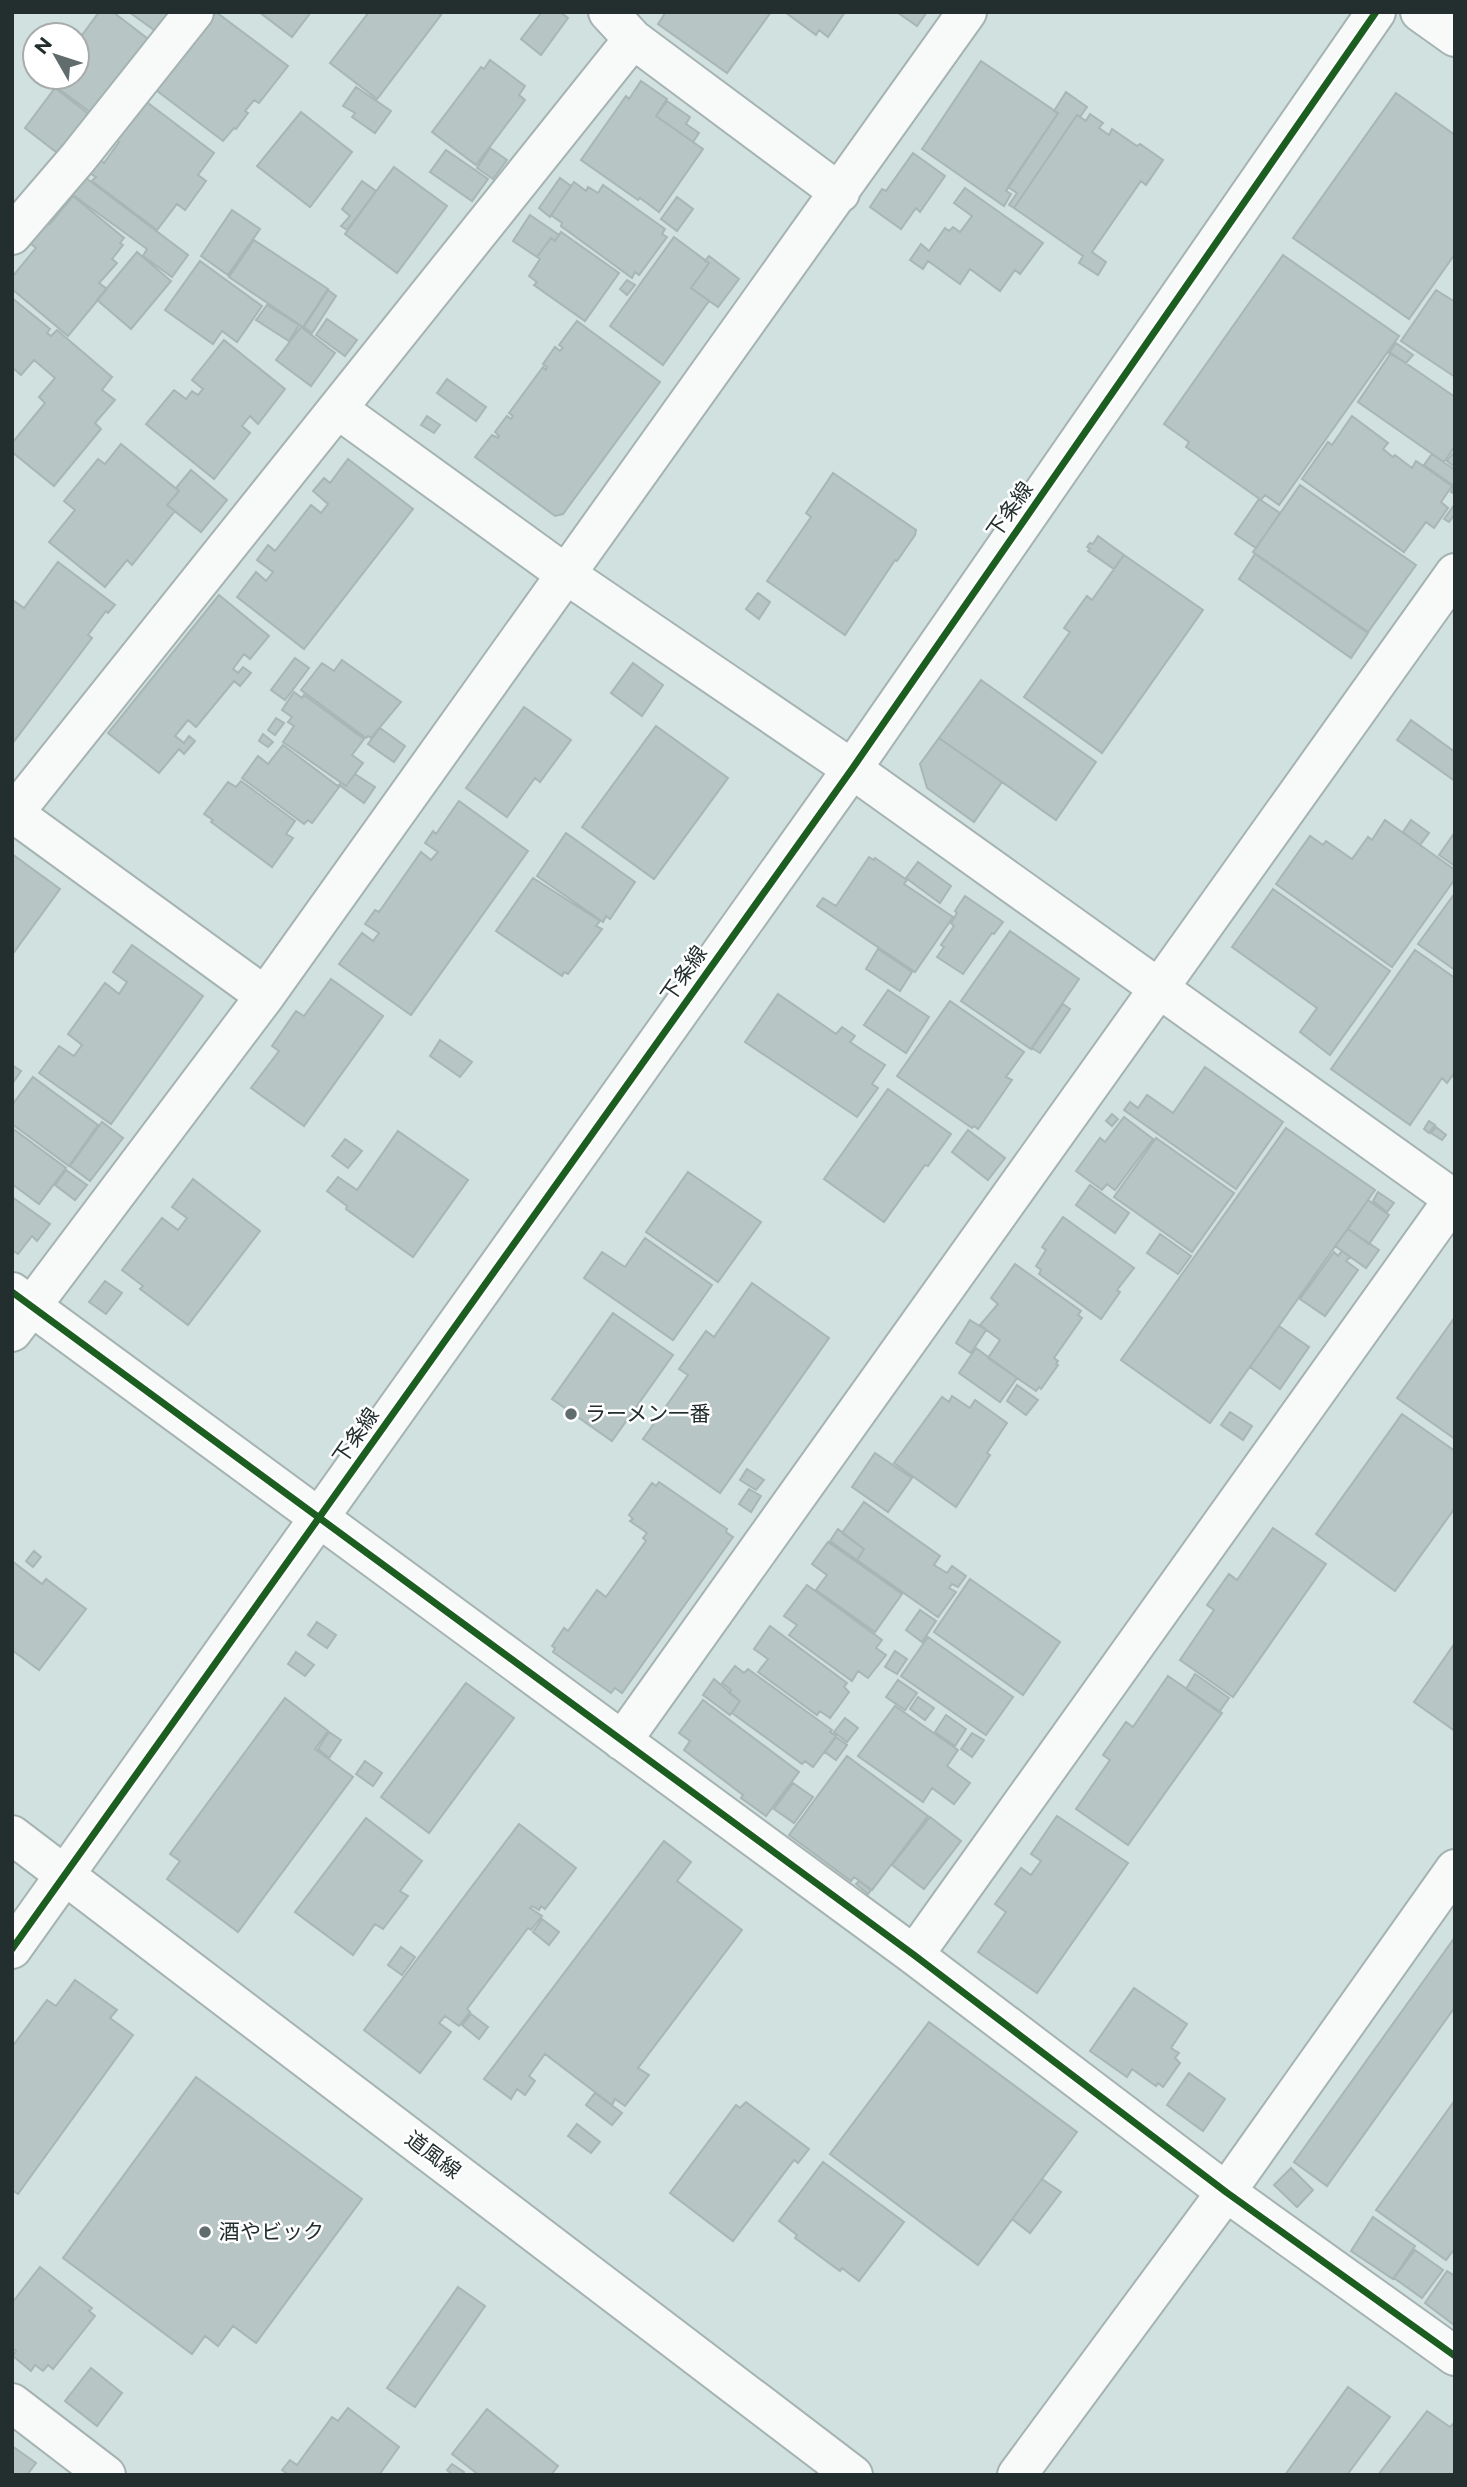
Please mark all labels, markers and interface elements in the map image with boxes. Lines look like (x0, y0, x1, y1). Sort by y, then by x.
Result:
north arrow (21, 21, 91, 91)
text: N (29, 32, 57, 59)
street label: 下条線 (981, 477, 1038, 543)
street label: 下条線 (655, 941, 712, 1007)
place label: ラーメン一番 (585, 1401, 710, 1426)
street label: 下条線 (327, 1403, 384, 1469)
marker: ラーメン一番 (563, 1406, 579, 1422)
street label: 道風線 (401, 2126, 466, 2184)
place label: 酒やビック (219, 2219, 324, 2244)
marker: 酒やビック (197, 2224, 213, 2240)

